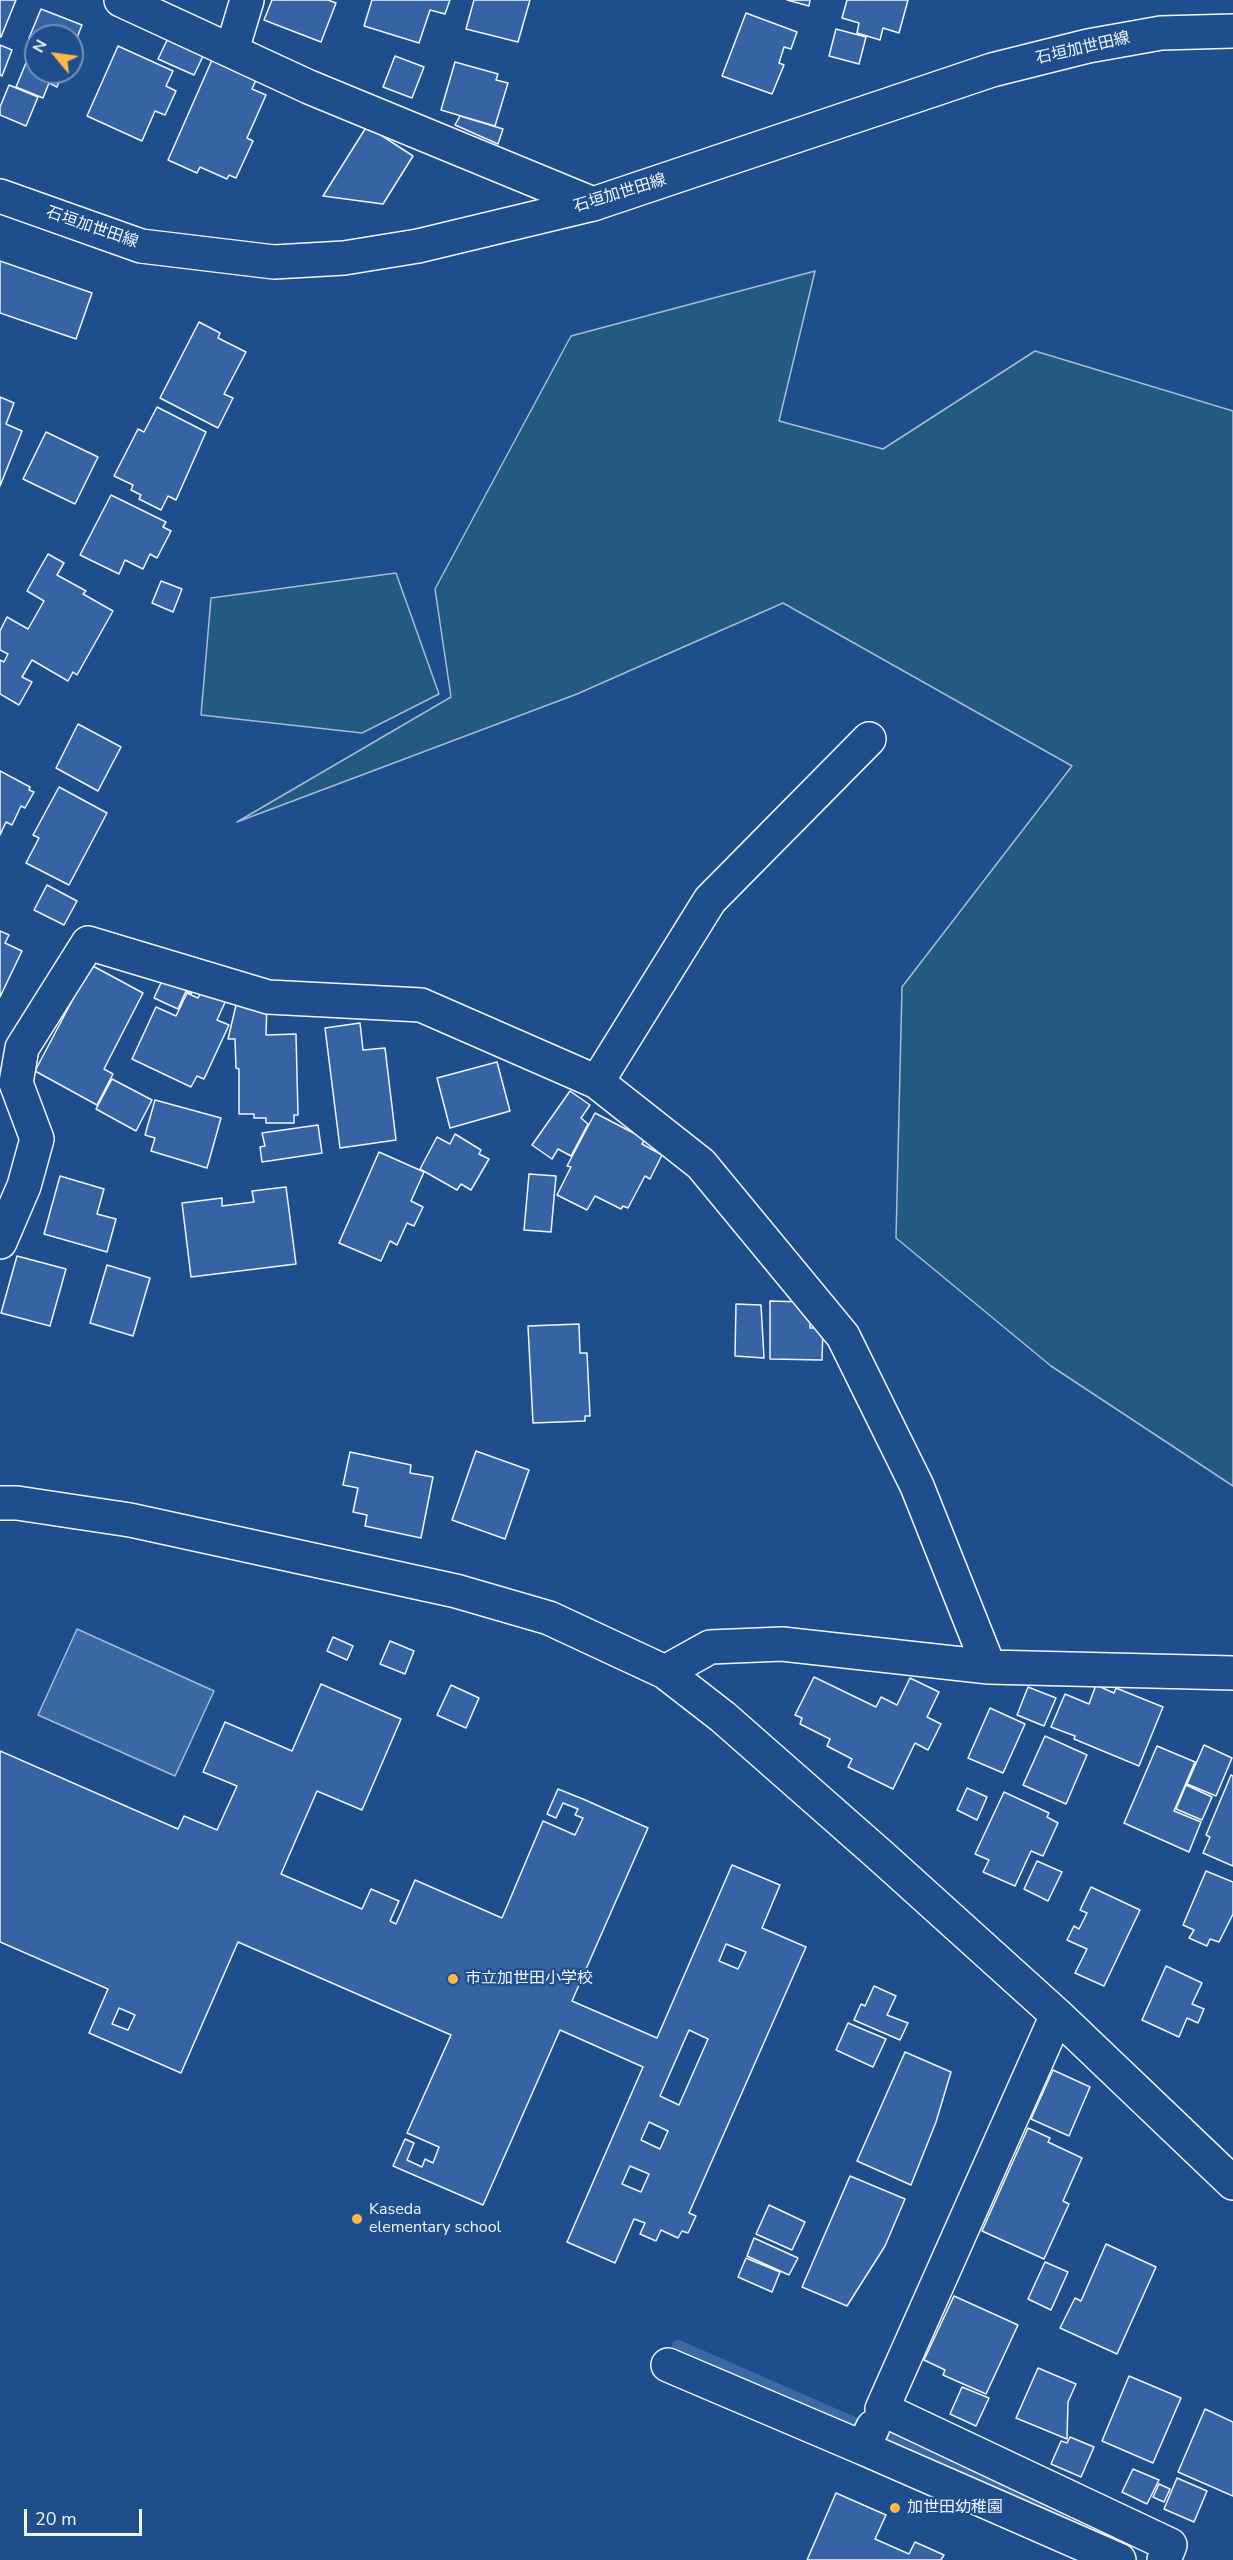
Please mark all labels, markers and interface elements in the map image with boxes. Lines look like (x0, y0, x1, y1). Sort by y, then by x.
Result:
north arrow (24, 24, 84, 84)
street label: 石垣加世田線 (1034, 29, 1132, 69)
text: N (27, 36, 53, 57)
street label: 石垣加世田線 (571, 171, 669, 217)
street label: 石垣加世田線 (43, 203, 141, 253)
place label: 市立加世田小学校 (465, 1969, 593, 1989)
marker: 市立加世田小学校 (446, 1972, 460, 1986)
place label: Kaseda elementary school (369, 2200, 501, 2238)
marker: Kaseda elementary school (350, 2212, 364, 2226)
scale bar (27, 2497, 146, 2535)
place label: 加世田幼稚園 (907, 2498, 1003, 2518)
marker: 加世田幼稚園 (888, 2501, 902, 2515)
text: 20 m (35, 2507, 77, 2531)

